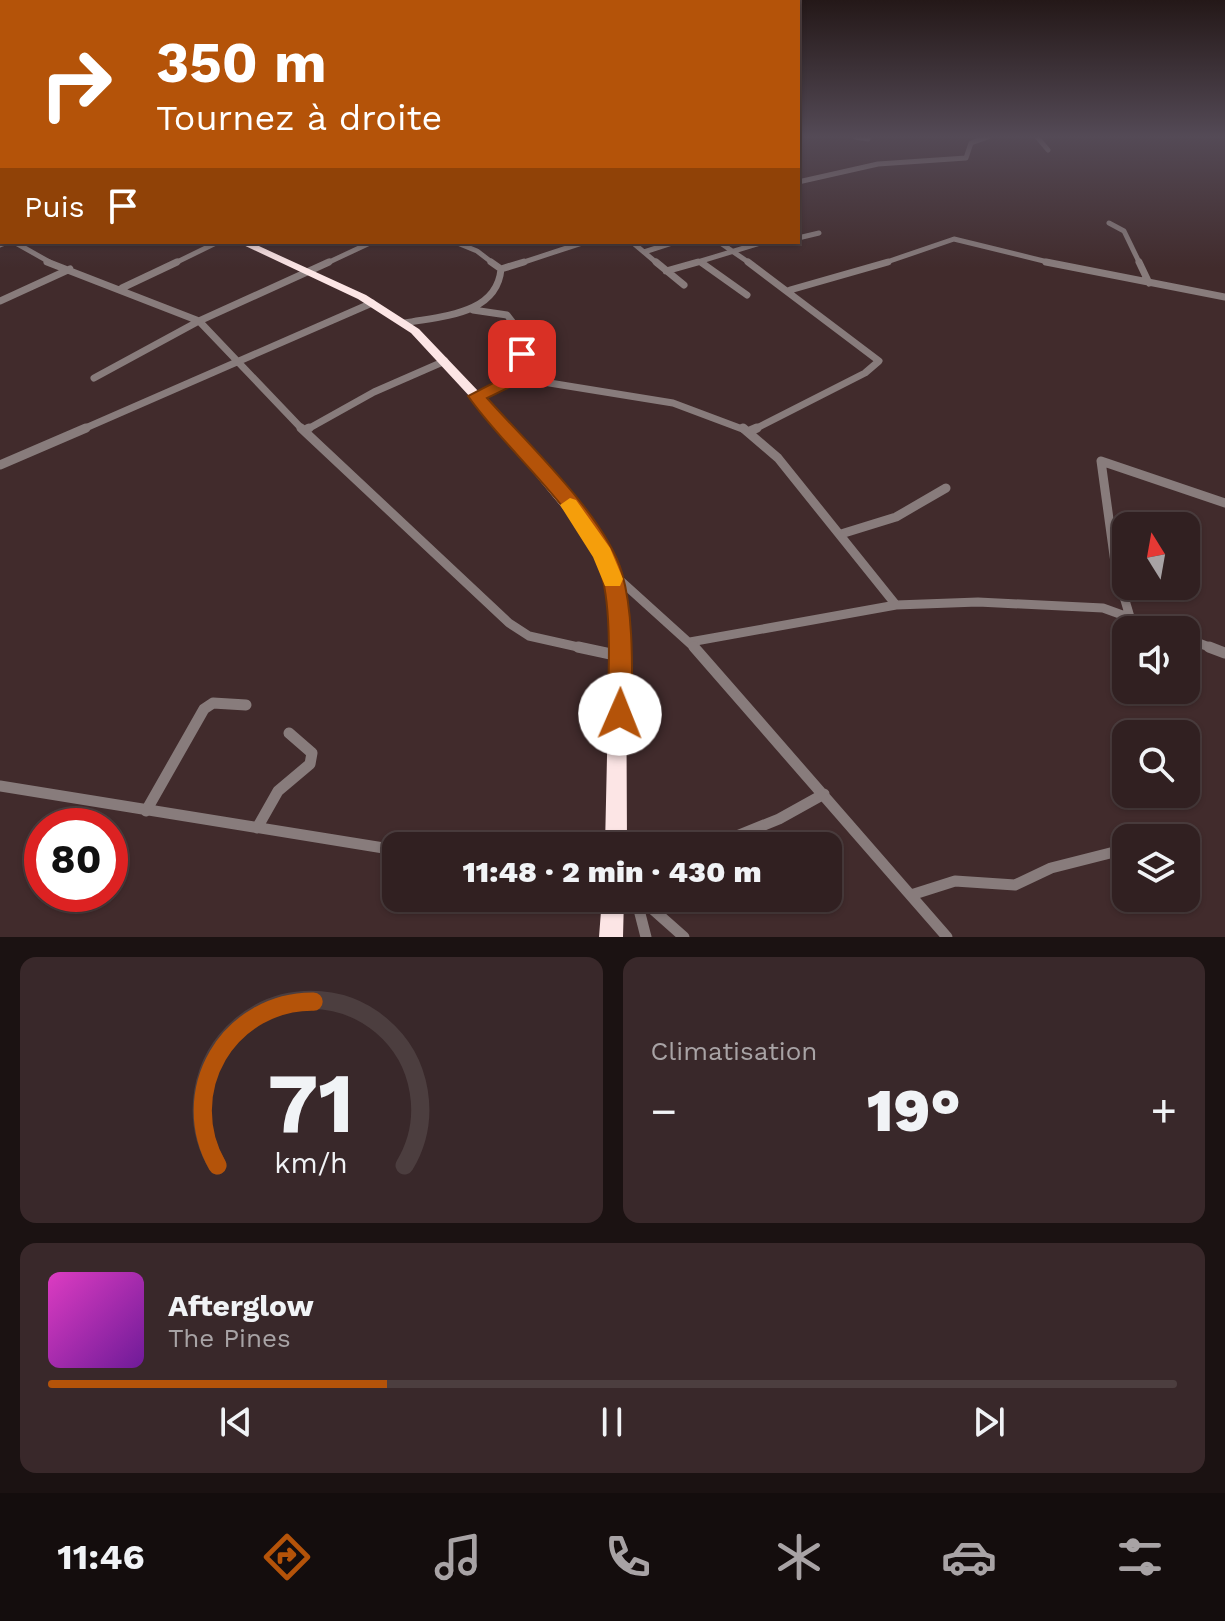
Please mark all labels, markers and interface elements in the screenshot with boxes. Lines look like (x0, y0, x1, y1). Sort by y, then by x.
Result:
text: 350 m (156, 30, 327, 96)
icon: right (24, 32, 128, 136)
text: Tournez à droite (156, 97, 442, 139)
icon: arrive (101, 184, 145, 228)
text: Puis (24, 189, 85, 224)
pin (488, 320, 556, 388)
icon: arrive (500, 332, 544, 376)
north arrow (1112, 512, 1200, 600)
map controls (1112, 512, 1200, 912)
button: sound (1112, 616, 1200, 704)
position arrow (578, 672, 662, 756)
button: search (1112, 720, 1200, 808)
speed limit sign: 80 (24, 808, 128, 912)
button: layers (1112, 824, 1200, 912)
text: 11:48 · 2 min · 430 m (462, 854, 762, 889)
text: Climatisation (651, 1036, 817, 1066)
text: 71 (268, 1055, 354, 1152)
text: 19° (867, 1075, 961, 1146)
text: − (651, 1085, 677, 1137)
text: + (1150, 1085, 1177, 1137)
text: km/h (274, 1146, 348, 1180)
text: Afterglow (168, 1288, 314, 1323)
text: The Pines (168, 1323, 291, 1353)
icon: previous (214, 1400, 258, 1444)
icon: pause (590, 1400, 634, 1444)
icon: next (967, 1400, 1011, 1444)
icon: directions (259, 1529, 315, 1585)
icon: music (430, 1529, 486, 1585)
icon: phone (600, 1529, 656, 1585)
icon: climate (771, 1529, 827, 1585)
icon: car (941, 1529, 997, 1585)
icon: filters (1112, 1529, 1168, 1585)
text: 11:46 (57, 1536, 145, 1578)

